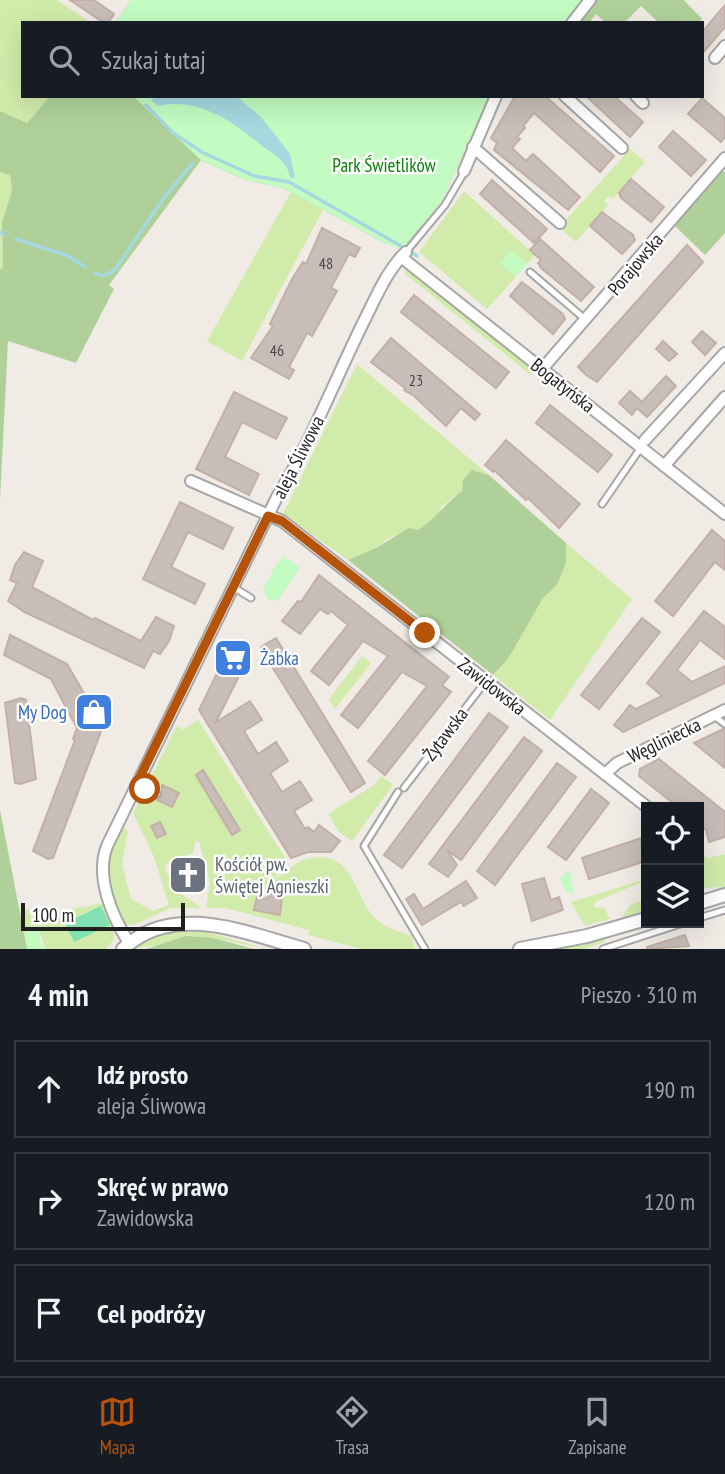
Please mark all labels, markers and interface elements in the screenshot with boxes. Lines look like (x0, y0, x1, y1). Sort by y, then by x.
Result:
search box (21, 21, 704, 98)
icon: search (45, 41, 83, 79)
text: Szukaj tutaj (101, 43, 206, 76)
park label: Park Świetlików (332, 153, 436, 177)
street label: Porajowska (602, 228, 668, 300)
house number: 48 (319, 253, 333, 273)
house number: 46 (270, 340, 284, 360)
street label: Bogatyńska (526, 352, 600, 418)
house number: 23 (409, 370, 423, 390)
street label: aleja Śliwowa (267, 411, 329, 503)
route end (409, 617, 440, 648)
supermarket icon: Żabka (212, 637, 254, 679)
place label: Żabka (260, 646, 299, 670)
street label: Zawidowska (453, 652, 531, 720)
shop icon: My Dog (73, 691, 115, 733)
place label: My Dog (18, 700, 67, 724)
street label: Żytawska (417, 703, 473, 765)
street label: Węgliniecka (624, 712, 704, 768)
route start (129, 773, 160, 804)
map controls (641, 802, 704, 928)
button: locate (641, 802, 704, 865)
place label: Kościół pw. Świętej Agnieszki (215, 852, 329, 898)
church icon: Kościół pw. Świętej Agnieszki (167, 854, 209, 896)
button: layers (641, 865, 704, 928)
scale bar (21, 900, 186, 932)
text: 100 m (32, 903, 74, 927)
text: 4 min (28, 975, 89, 1014)
text: Pieszo · 310 m (581, 980, 697, 1009)
text: Idź prosto (97, 1058, 188, 1091)
icon: ahead (30, 1070, 68, 1108)
text: 190 m (644, 1075, 695, 1104)
text: aleja Śliwowa (97, 1091, 206, 1120)
text: Skręć w prawo (97, 1170, 228, 1203)
icon: right (30, 1182, 68, 1220)
text: 120 m (644, 1187, 695, 1216)
text: Zawidowska (97, 1203, 194, 1232)
icon: arrive (30, 1294, 68, 1332)
text: Cel podróży (97, 1297, 205, 1330)
tab: Mapa (98, 1393, 136, 1459)
tab: Trasa (333, 1393, 371, 1459)
tab: Zapisane (568, 1393, 627, 1459)

